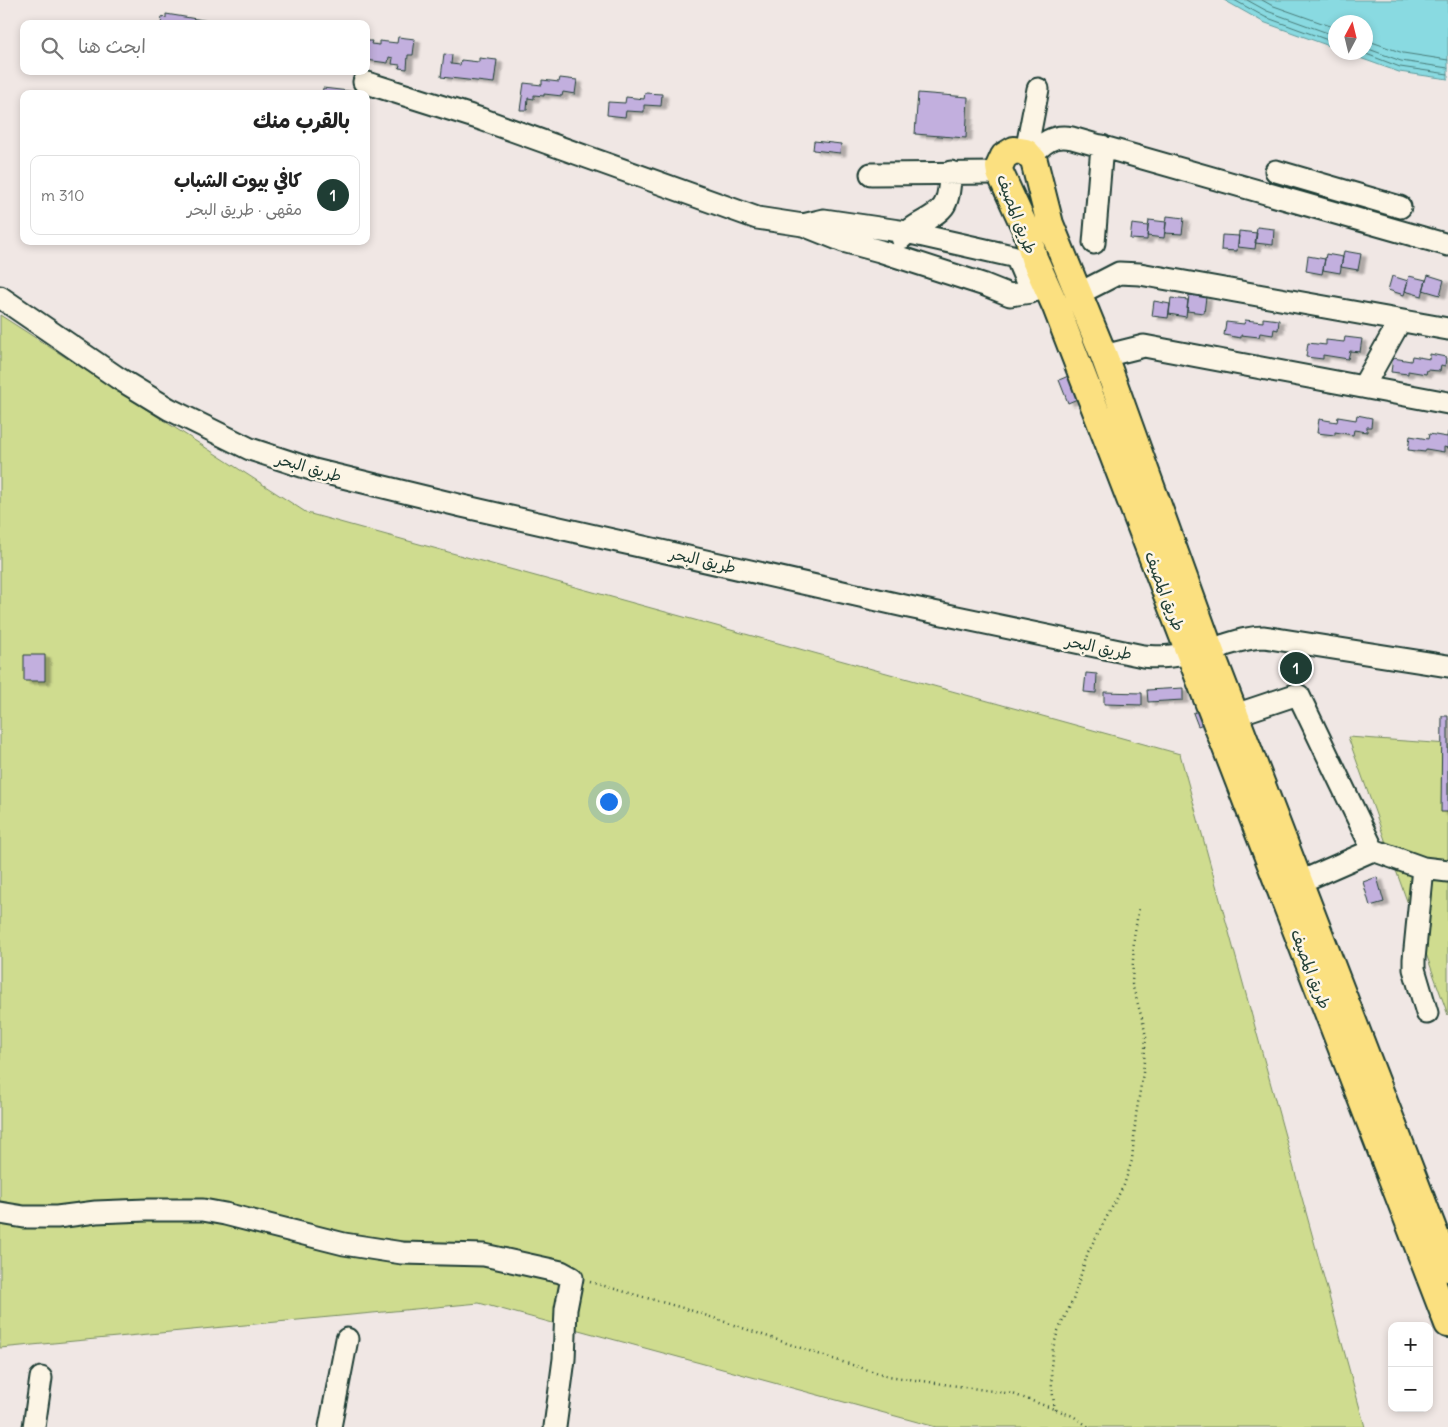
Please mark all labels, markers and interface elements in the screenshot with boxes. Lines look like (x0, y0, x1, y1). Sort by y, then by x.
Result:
north arrow (1328, 15, 1373, 60)
search box (20, 20, 370, 75)
icon: search (38, 34, 66, 62)
text: ابحث هنا (78, 34, 146, 58)
text: بالقرب منك (253, 107, 350, 134)
text: كافي بيوت الشباب (174, 168, 302, 192)
street label: طريق المصيف (993, 171, 1041, 257)
text: 310 m (41, 185, 85, 205)
text: 1 (330, 185, 336, 205)
text: مقهى · طريق البحر (187, 199, 302, 219)
street label: طريق البحر (272, 448, 344, 486)
street label: طريق البحر (666, 542, 738, 577)
street label: طريق المصيف (1141, 548, 1189, 634)
street label: طريق البحر (1062, 630, 1134, 664)
pin: 1 (1280, 649, 1312, 687)
your location (596, 789, 622, 815)
street label: طريق المصيف (1287, 926, 1335, 1012)
map controls (1388, 1322, 1433, 1412)
button: + (1388, 1322, 1433, 1367)
button: − (1388, 1367, 1433, 1412)

